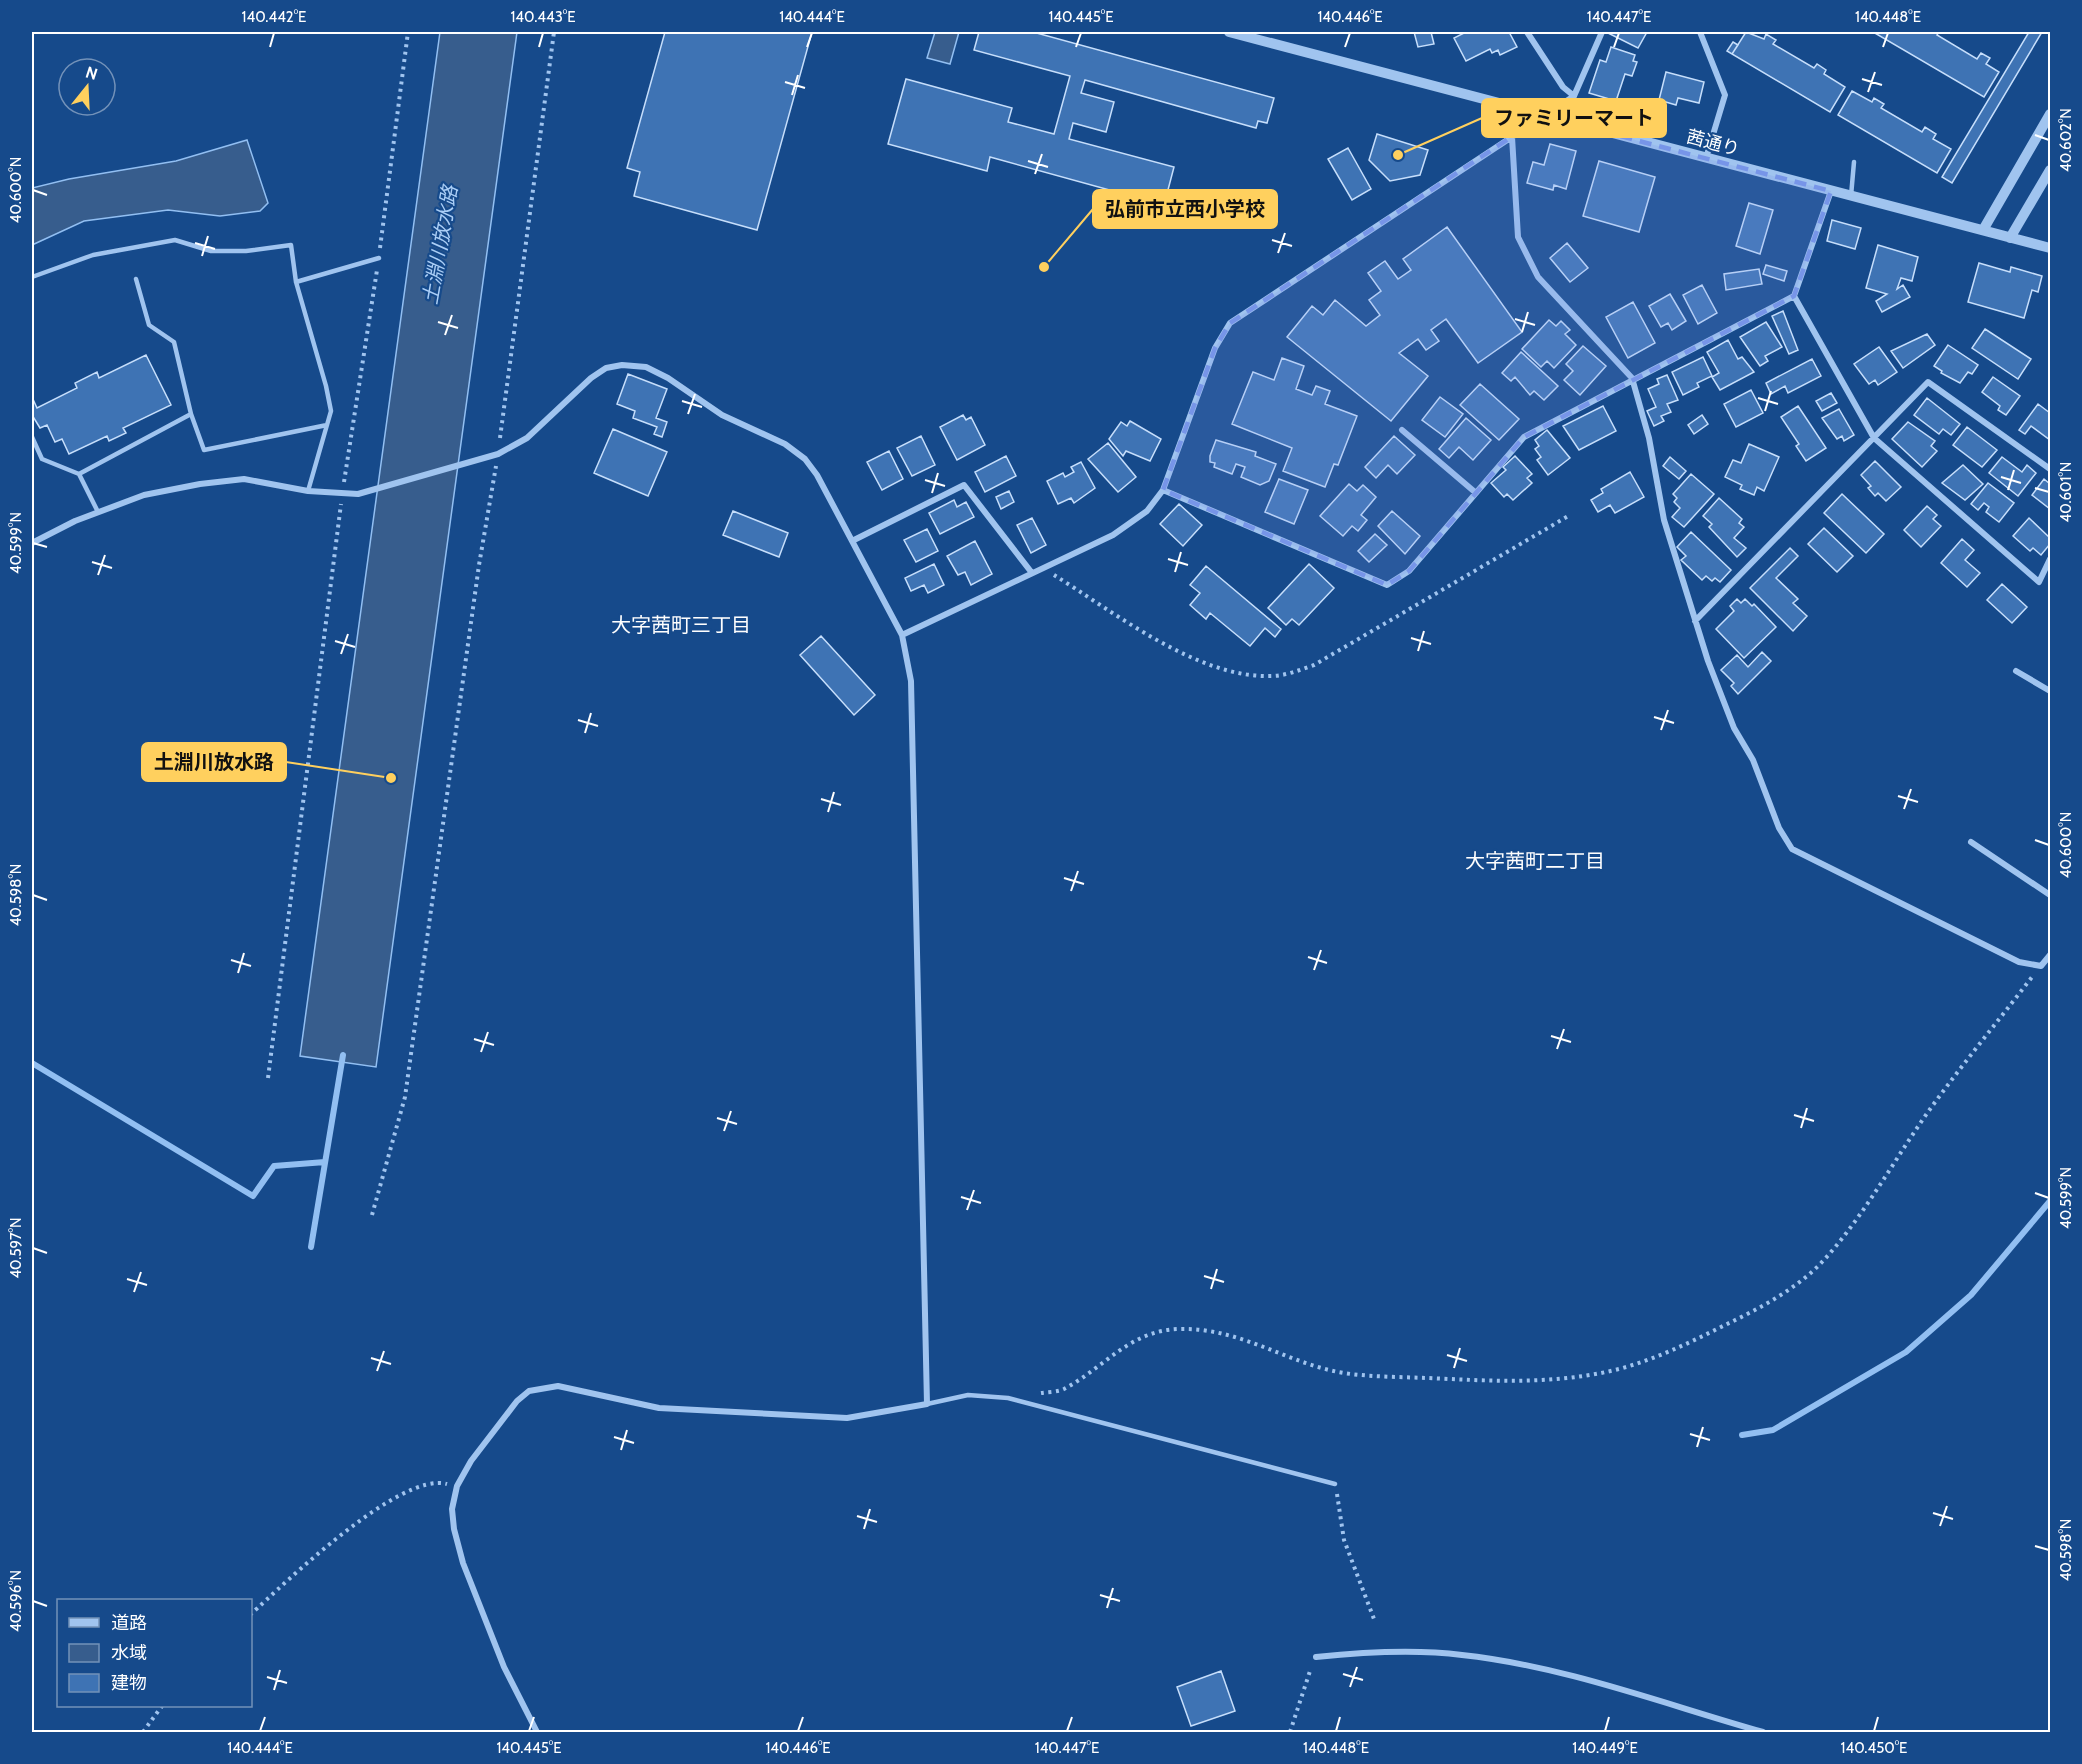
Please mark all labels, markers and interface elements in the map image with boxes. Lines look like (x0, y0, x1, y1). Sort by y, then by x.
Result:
text: 140.442°E (242, 8, 306, 26)
text: 140.443°E (510, 8, 576, 26)
text: 140.444°E (779, 8, 845, 26)
text: 140.445°E (1048, 8, 1114, 26)
text: 140.446°E (1317, 8, 1383, 26)
text: 140.447°E (1587, 8, 1651, 26)
text: 140.448°E (1855, 8, 1921, 26)
north arrow (57, 57, 117, 117)
text: N (83, 62, 100, 84)
callout: ファミリーマート (1482, 99, 1666, 137)
text: ファミリーマート (1494, 106, 1654, 130)
text: 40.602°N (2057, 108, 2075, 172)
street label: 茜通り (1684, 125, 1742, 161)
text: 40.600°N (7, 157, 25, 223)
water label: 土淵川放水路 (418, 182, 463, 306)
callout: 弘前市立西小学校 (1093, 190, 1277, 228)
text: 弘前市立西小学校 (1105, 197, 1265, 221)
text: 40.601°N (2057, 462, 2075, 522)
text: 40.599°N (7, 512, 25, 574)
district label: 大字茜町三丁目 (611, 613, 751, 637)
callout: 土淵川放水路 (142, 743, 286, 781)
text: 土淵川放水路 (154, 750, 274, 774)
text: 40.600°N (2057, 812, 2075, 878)
district label: 大字茜町二丁目 (1465, 849, 1605, 873)
text: 40.598°N (7, 864, 25, 926)
text: 40.599°N (2057, 1167, 2075, 1229)
text: 40.597°N (7, 1217, 25, 1279)
text: 40.598°N (2057, 1519, 2075, 1581)
text: 40.596°N (7, 1570, 25, 1632)
legend (57, 1599, 252, 1707)
text: 道路 (111, 1612, 147, 1634)
text: 水域 (111, 1642, 147, 1664)
text: 建物 (111, 1672, 147, 1694)
text: 140.444°E (227, 1739, 293, 1757)
text: 140.445°E (496, 1739, 562, 1757)
text: 140.446°E (765, 1739, 831, 1757)
text: 140.447°E (1035, 1739, 1099, 1757)
text: 140.448°E (1303, 1739, 1369, 1757)
text: 140.449°E (1572, 1739, 1638, 1757)
text: 140.450°E (1841, 1739, 1907, 1757)

